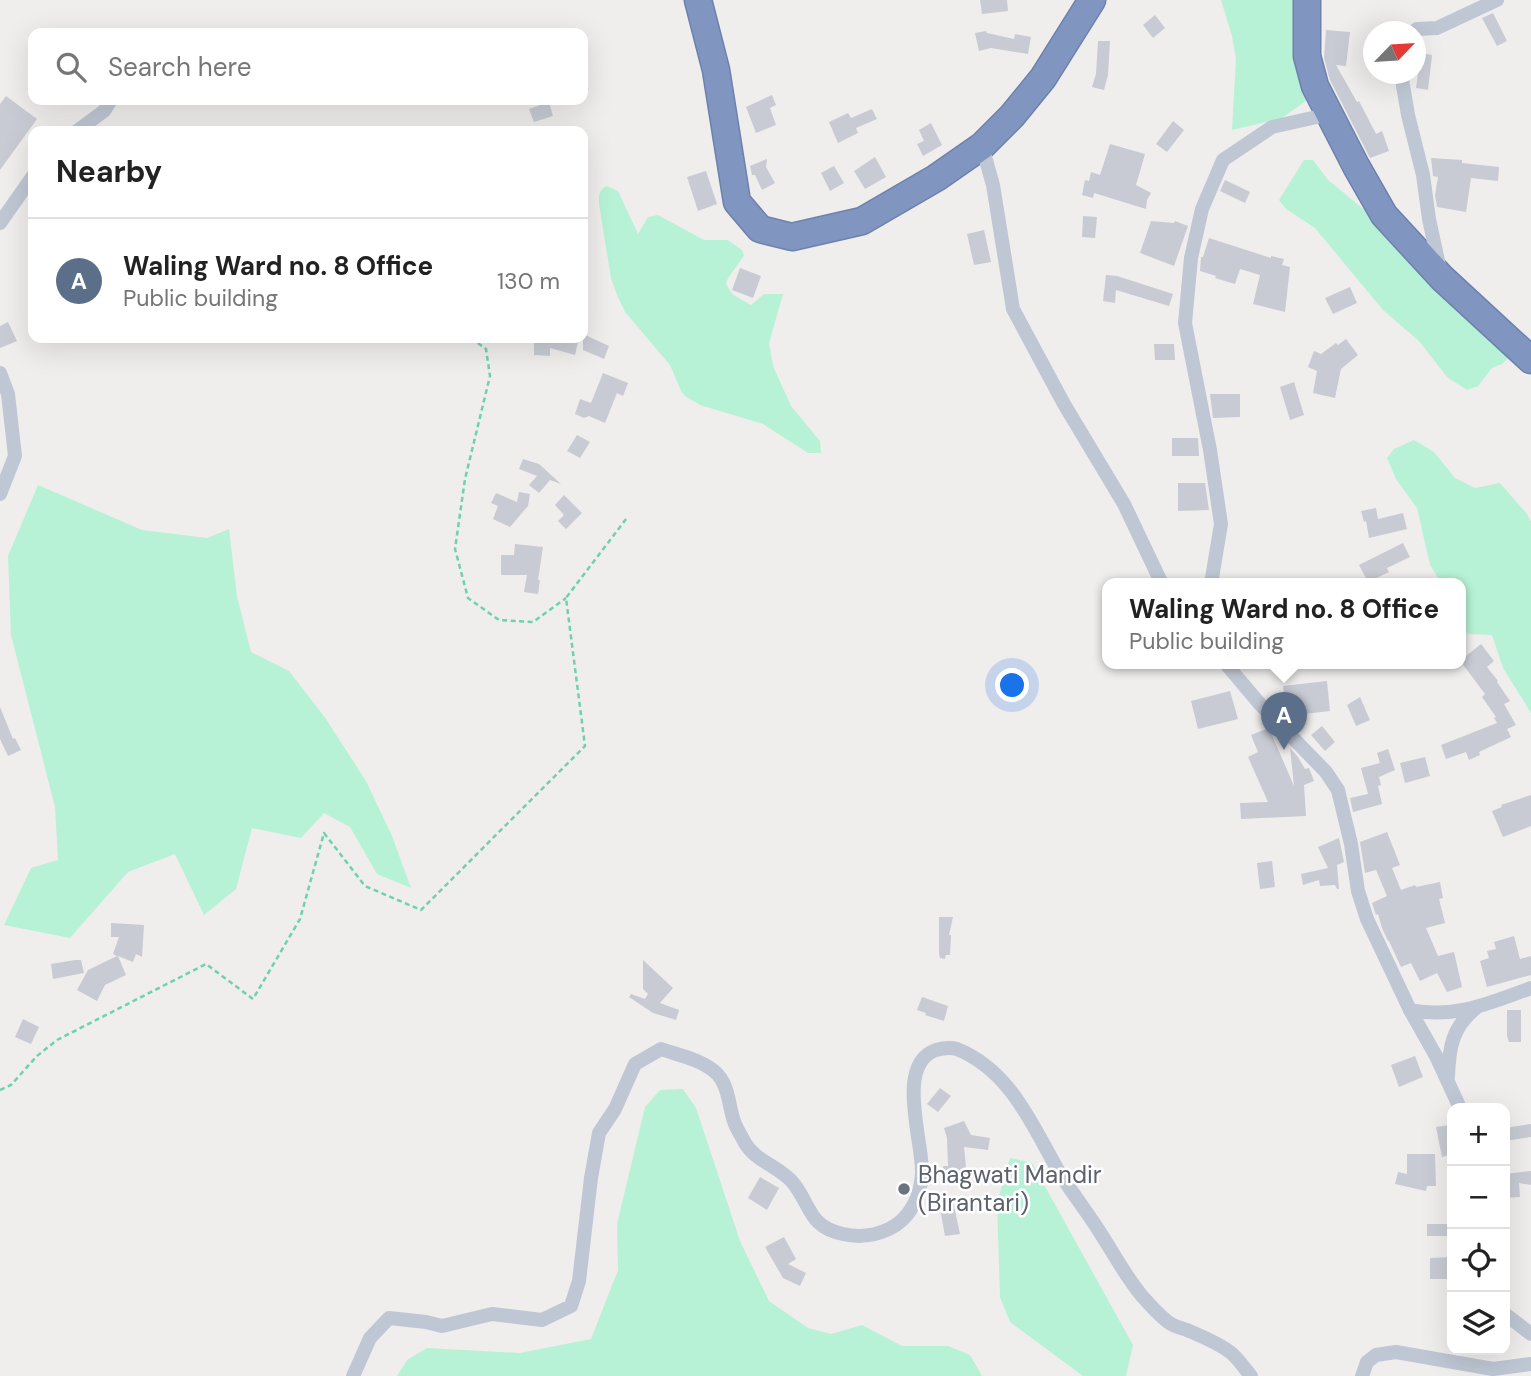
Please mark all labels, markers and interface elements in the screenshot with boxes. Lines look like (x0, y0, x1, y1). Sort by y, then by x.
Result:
north arrow (1363, 21, 1426, 84)
search box (28, 28, 588, 105)
icon: search (52, 48, 90, 86)
text: Search here (108, 50, 251, 84)
text: Nearby (56, 152, 162, 191)
text: Waling Ward no. 8 Office (123, 249, 433, 283)
text: A (71, 266, 87, 296)
text: 130 m (497, 266, 560, 296)
text: Public building (123, 283, 278, 313)
popup (1102, 578, 1466, 669)
text: Waling Ward no. 8 Office (1129, 592, 1439, 626)
text: Public building (1129, 626, 1284, 656)
your location (995, 668, 1029, 702)
pin: A (1261, 692, 1307, 750)
map controls (1447, 1103, 1510, 1355)
button: + (1447, 1103, 1510, 1166)
place label: Bhagwati Mandir (Birantari) (918, 1159, 1102, 1218)
button: − (1447, 1166, 1510, 1229)
marker: Bhagwati Mandir (Birantari) (896, 1181, 912, 1197)
button: locate (1447, 1229, 1510, 1292)
button: layers (1447, 1292, 1510, 1355)

